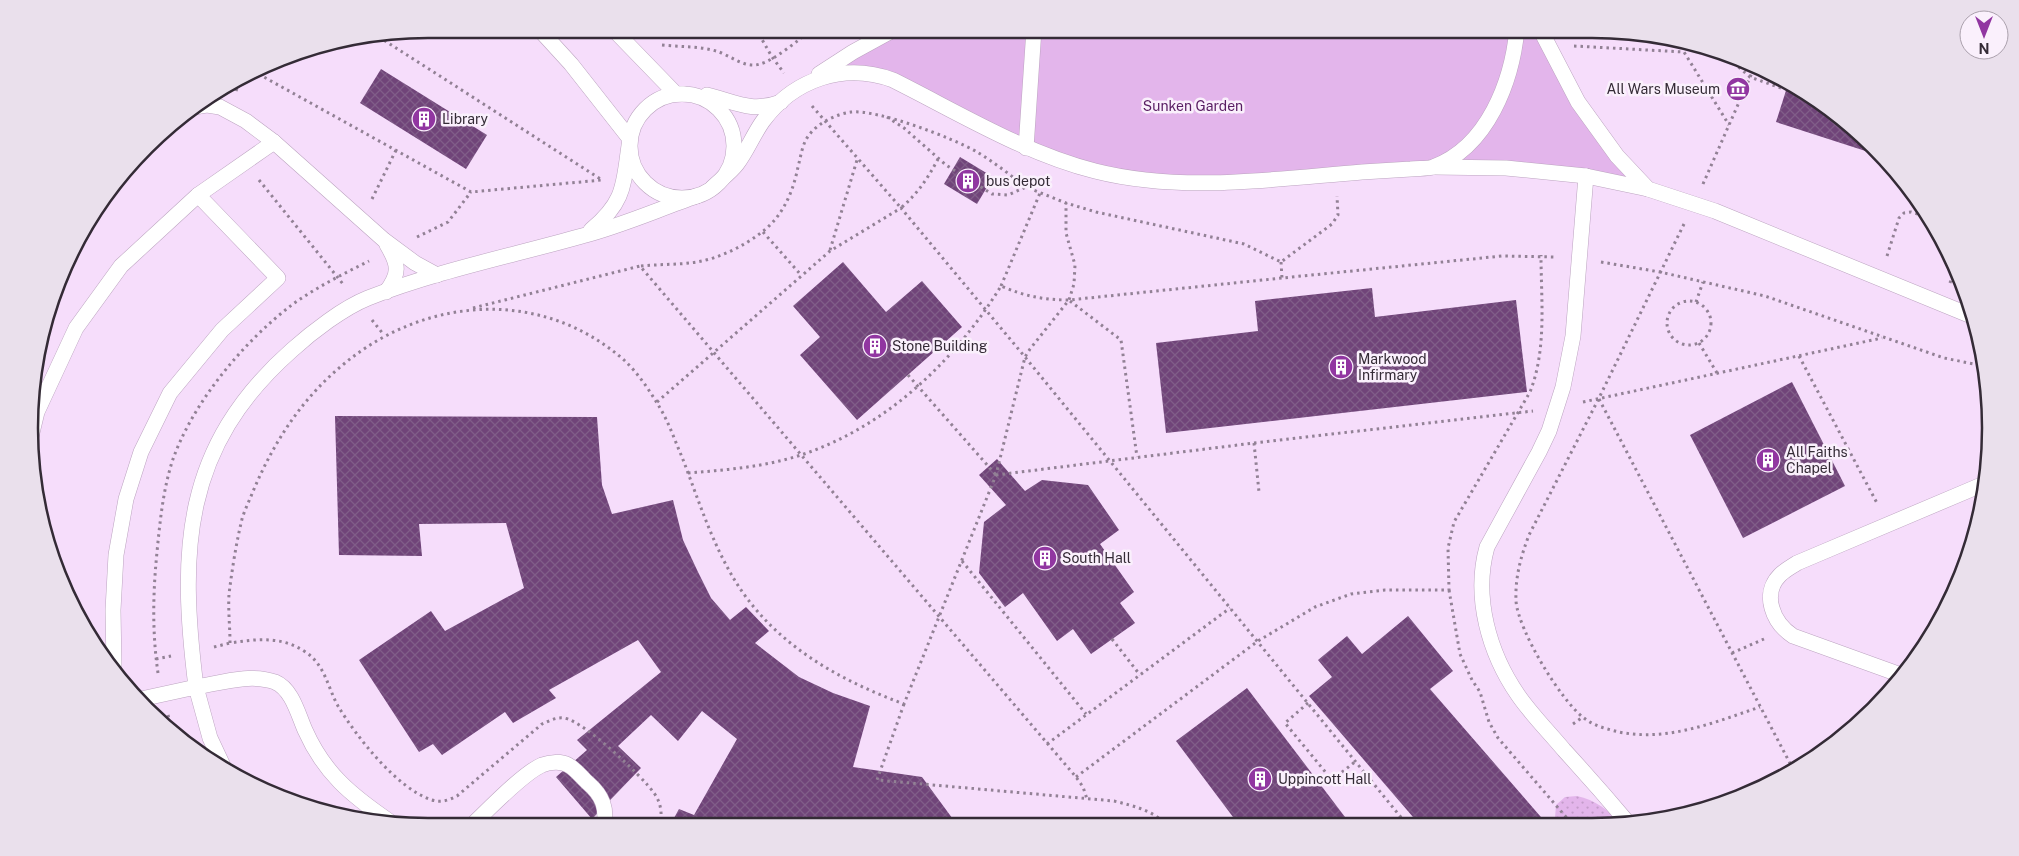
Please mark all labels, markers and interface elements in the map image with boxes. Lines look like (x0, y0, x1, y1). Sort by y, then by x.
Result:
north arrow (1959, 10, 2009, 60)
text: N (1979, 40, 1989, 56)
museum icon: All Wars Museum (1725, 76, 1751, 102)
place label: All Wars Museum (1607, 81, 1720, 97)
park label: Sunken Garden (1143, 98, 1243, 114)
building icon: Library (411, 106, 437, 132)
place label: Library (442, 111, 489, 127)
building icon: bus depot (955, 168, 981, 194)
place label: bus depot (986, 173, 1050, 189)
building icon: Stone Building (862, 333, 888, 359)
place label: Stone Building (892, 338, 988, 354)
place label: Markwood Infirmary (1358, 351, 1427, 383)
building icon: Markwood Infirmary (1328, 354, 1354, 380)
place label: All Faiths Chapel (1786, 444, 1848, 476)
building icon: All Faiths Chapel (1755, 447, 1781, 473)
building icon: South Hall (1032, 545, 1058, 571)
place label: South Hall (1062, 550, 1131, 566)
building icon: Uppincott Hall (1247, 766, 1273, 792)
place label: Uppincott Hall (1278, 771, 1372, 787)

